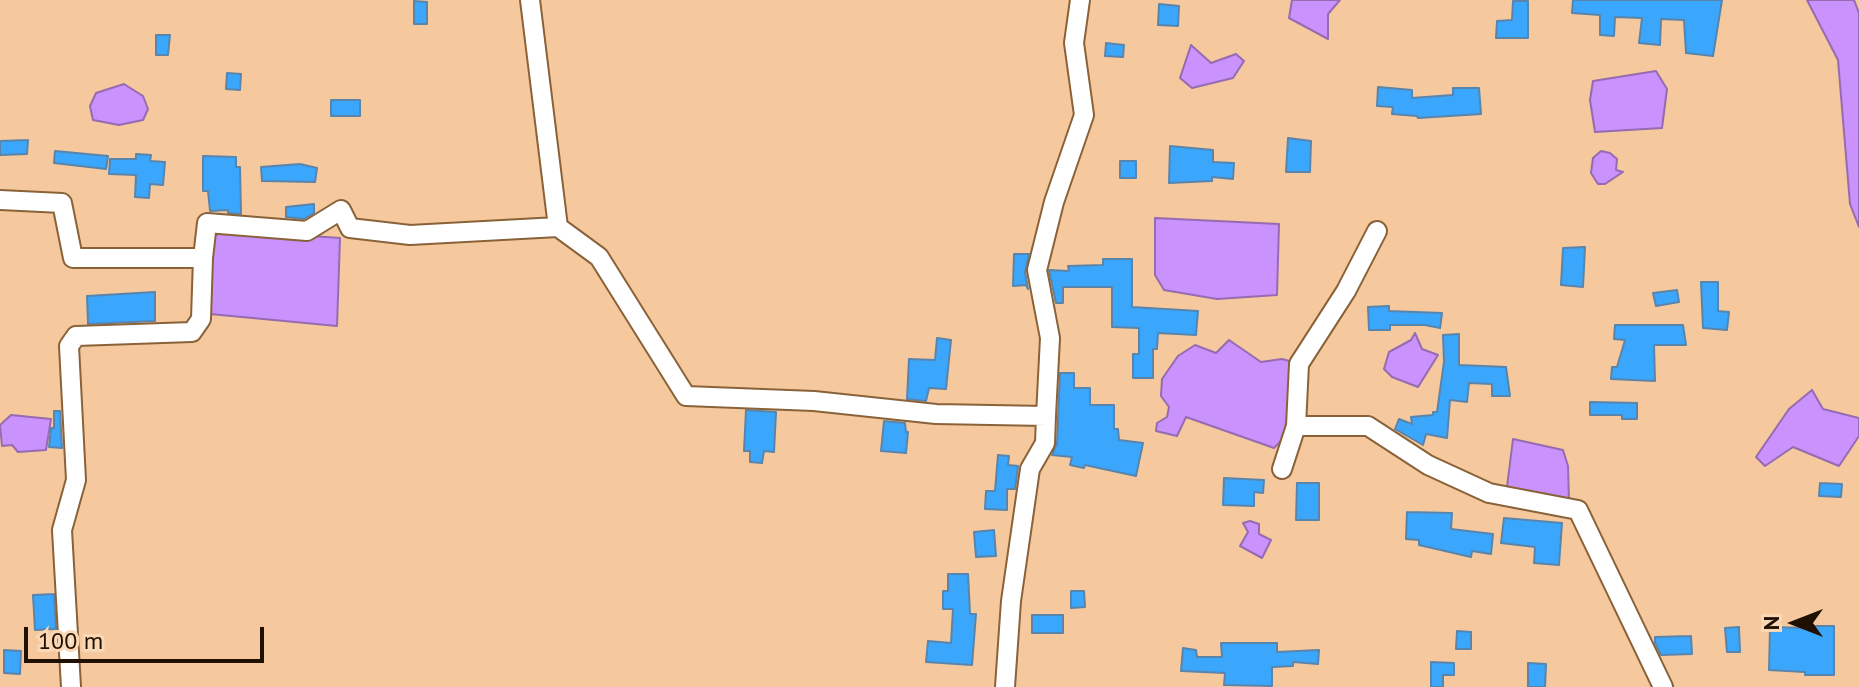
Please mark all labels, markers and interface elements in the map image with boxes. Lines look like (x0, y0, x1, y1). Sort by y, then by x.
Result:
north arrow (1755, 583, 1835, 663)
scale bar (28, 611, 268, 661)
text: N (1757, 616, 1785, 630)
text: 100 m (38, 625, 103, 656)

